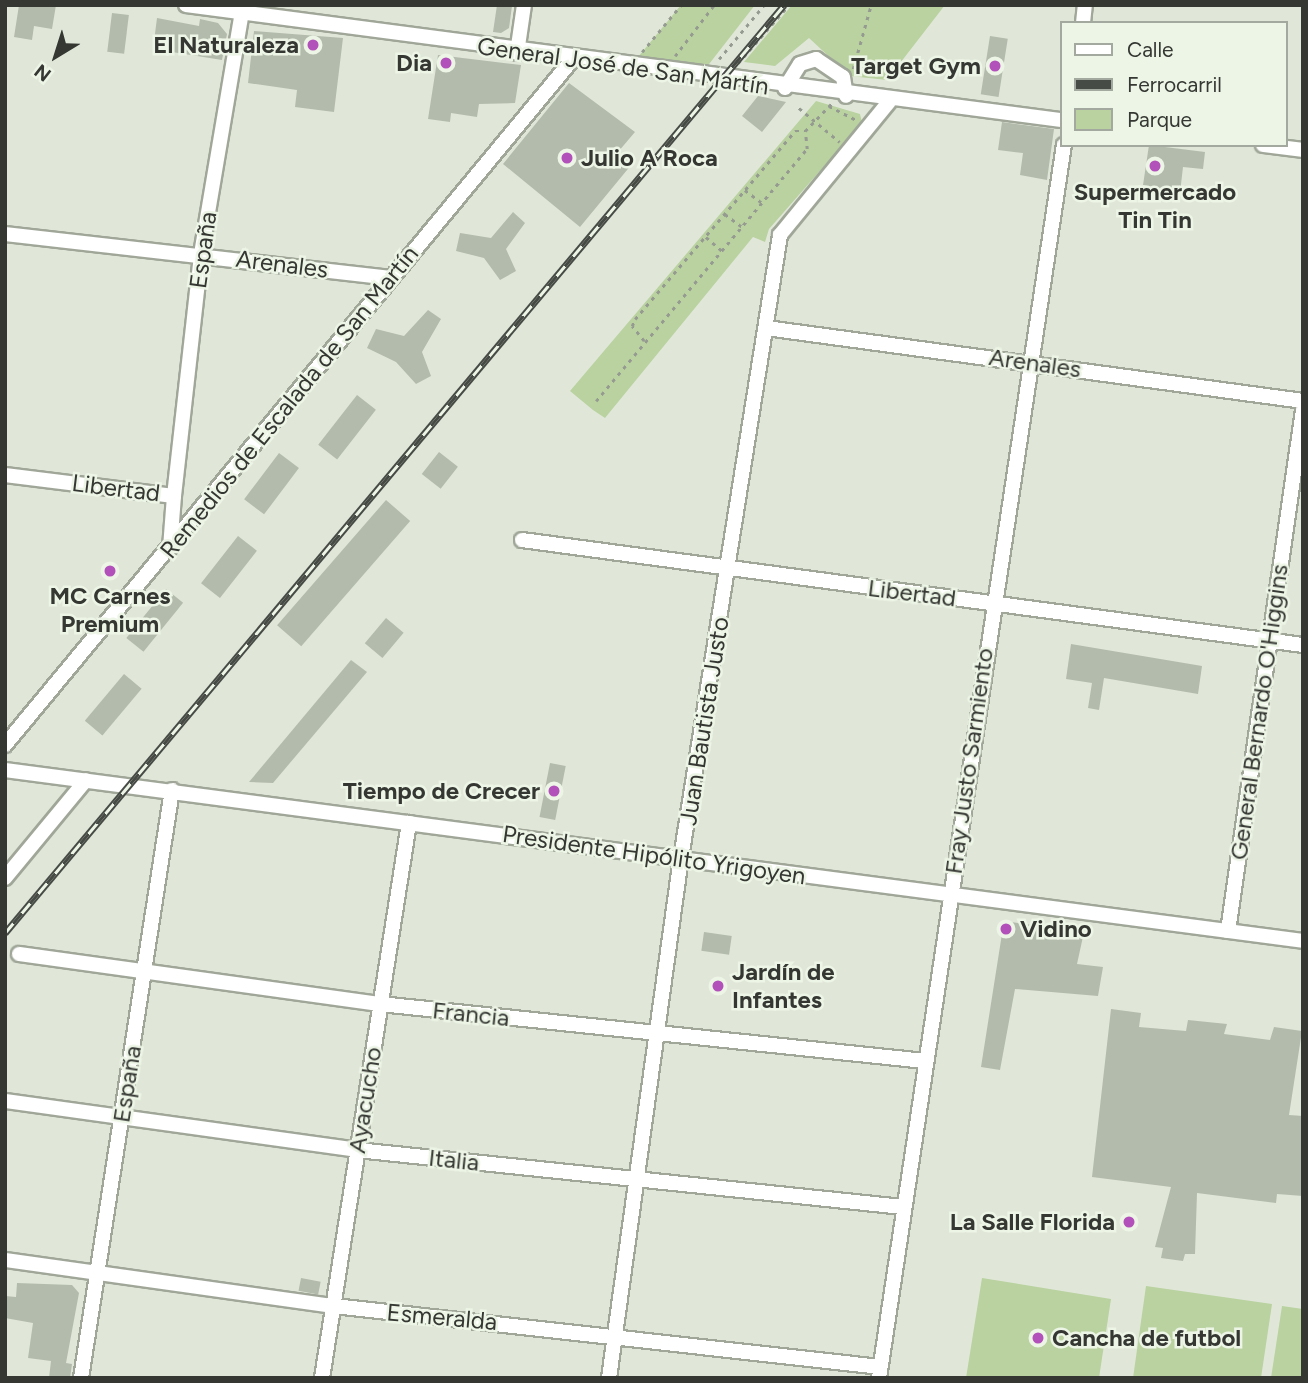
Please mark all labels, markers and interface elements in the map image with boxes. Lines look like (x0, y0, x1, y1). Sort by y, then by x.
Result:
north arrow (21, 21, 91, 91)
legend (1060, 21, 1287, 147)
place label: El Naturaleza (153, 31, 299, 59)
street label: General José de San Martín (475, 31, 771, 101)
marker: El Naturaleza (305, 37, 321, 53)
text: Calle (1127, 37, 1174, 62)
place label: Dia (396, 49, 432, 77)
place label: Target Gym (851, 52, 981, 80)
marker: Dia (438, 55, 454, 71)
marker: Target Gym (987, 58, 1003, 74)
text: N (30, 59, 56, 87)
text: Ferrocarril (1127, 72, 1222, 97)
text: Parque (1127, 107, 1192, 132)
place label: Julio A Roca (581, 144, 718, 172)
marker: Julio A Roca (559, 150, 575, 166)
marker: Supermercado Tin Tin (1147, 158, 1163, 174)
place label: Supermercado Tin Tin (1074, 178, 1236, 234)
street label: España (183, 210, 223, 290)
street label: Remedios de Escalada de San Martín (154, 240, 424, 564)
street label: Arenales (234, 244, 330, 284)
street label: Arenales (987, 342, 1083, 384)
street label: Libertad (70, 468, 162, 508)
street label: General Bernardo O'Higgins (1224, 562, 1294, 862)
marker: MC Carnes Premium (102, 563, 118, 579)
street label: Libertad (866, 573, 958, 613)
place label: MC Carnes Premium (49, 582, 171, 638)
street label: Juan Bautista Justo (673, 615, 735, 827)
street label: Fray Justo Sarmiento (939, 646, 999, 876)
place label: Tiempo de Crecer (343, 777, 540, 805)
marker: Tiempo de Crecer (546, 783, 562, 799)
street label: Presidente Hipólito Yrigoyen (501, 819, 807, 891)
place label: Vidino (1020, 915, 1092, 943)
marker: Vidino (998, 921, 1014, 937)
place label: Jardín de Infantes (732, 958, 835, 1014)
marker: Jardín de Infantes (710, 978, 726, 994)
street label: Francia (431, 996, 511, 1032)
street label: España (107, 1044, 147, 1124)
street label: Ayacucho (342, 1045, 388, 1155)
street label: Italia (427, 1143, 481, 1177)
place label: La Salle Florida (950, 1208, 1115, 1236)
marker: La Salle Florida (1121, 1214, 1137, 1230)
street label: Esmeralda (386, 1298, 498, 1336)
place label: Cancha de futbol (1052, 1324, 1241, 1352)
marker: Cancha de futbol (1030, 1330, 1046, 1346)

